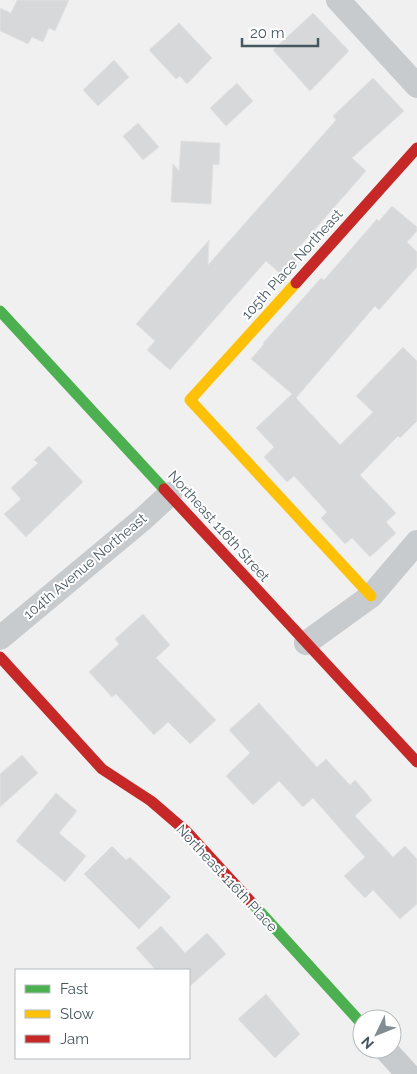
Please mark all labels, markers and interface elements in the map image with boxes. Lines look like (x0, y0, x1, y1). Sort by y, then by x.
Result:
scale bar (242, 15, 318, 47)
text: 20 m (250, 24, 285, 42)
street label: 105th Place Northeast (238, 206, 346, 322)
street label: Northeast 116th Street (165, 467, 273, 585)
street label: 104th Avenue Northeast (20, 510, 150, 622)
street label: Northeast 116th Place (173, 821, 281, 935)
legend (15, 969, 190, 1059)
text: Fast (60, 980, 88, 998)
text: Slow (60, 1005, 94, 1023)
north arrow (352, 1009, 402, 1059)
text: Jam (60, 1030, 89, 1048)
text: N (358, 1034, 377, 1052)

